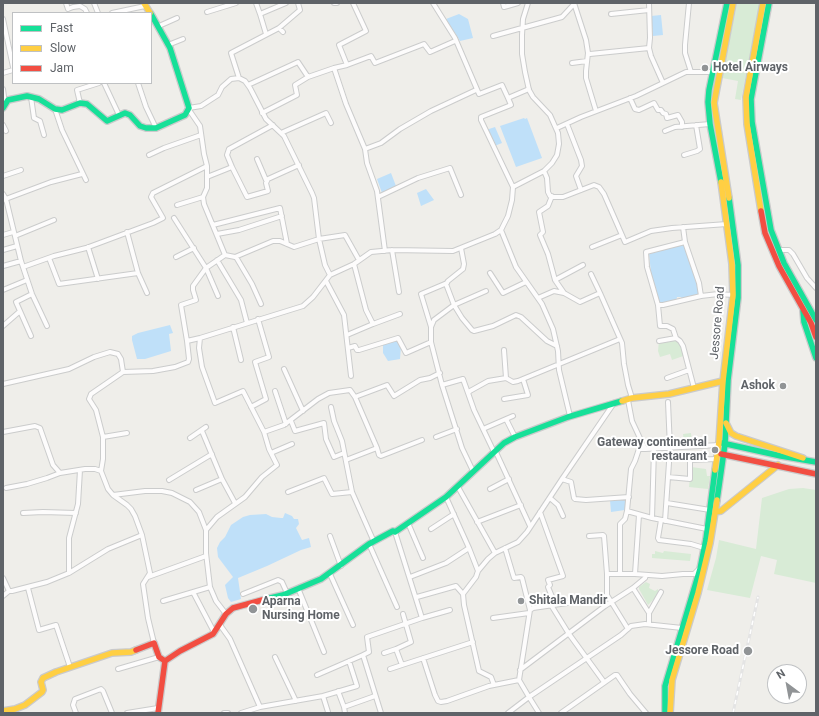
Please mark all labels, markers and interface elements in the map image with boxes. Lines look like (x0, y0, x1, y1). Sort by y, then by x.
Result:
legend (12, 12, 152, 84)
text: Fast (50, 21, 73, 35)
text: Slow (50, 41, 76, 55)
text: Jam (50, 61, 74, 75)
place label: Hotel Airways (713, 61, 788, 75)
marker: Hotel Airways (700, 63, 710, 73)
street label: Jessore Road (708, 286, 728, 360)
place label: Ashok (741, 379, 775, 393)
marker: Ashok (778, 381, 788, 391)
place label: Gateway continental restaurant (597, 436, 707, 464)
marker: Gateway continental restaurant (710, 445, 720, 455)
place label: Shitala Mandir (529, 594, 607, 608)
place label: Aparna Nursing Home (262, 595, 340, 623)
marker: Shitala Mandir (516, 596, 526, 606)
marker: Aparna Nursing Home (247, 603, 259, 615)
place label: Jessore Road (665, 644, 739, 658)
marker: Jessore Road (742, 645, 754, 657)
north arrow (767, 664, 807, 704)
text: N (774, 667, 788, 682)

